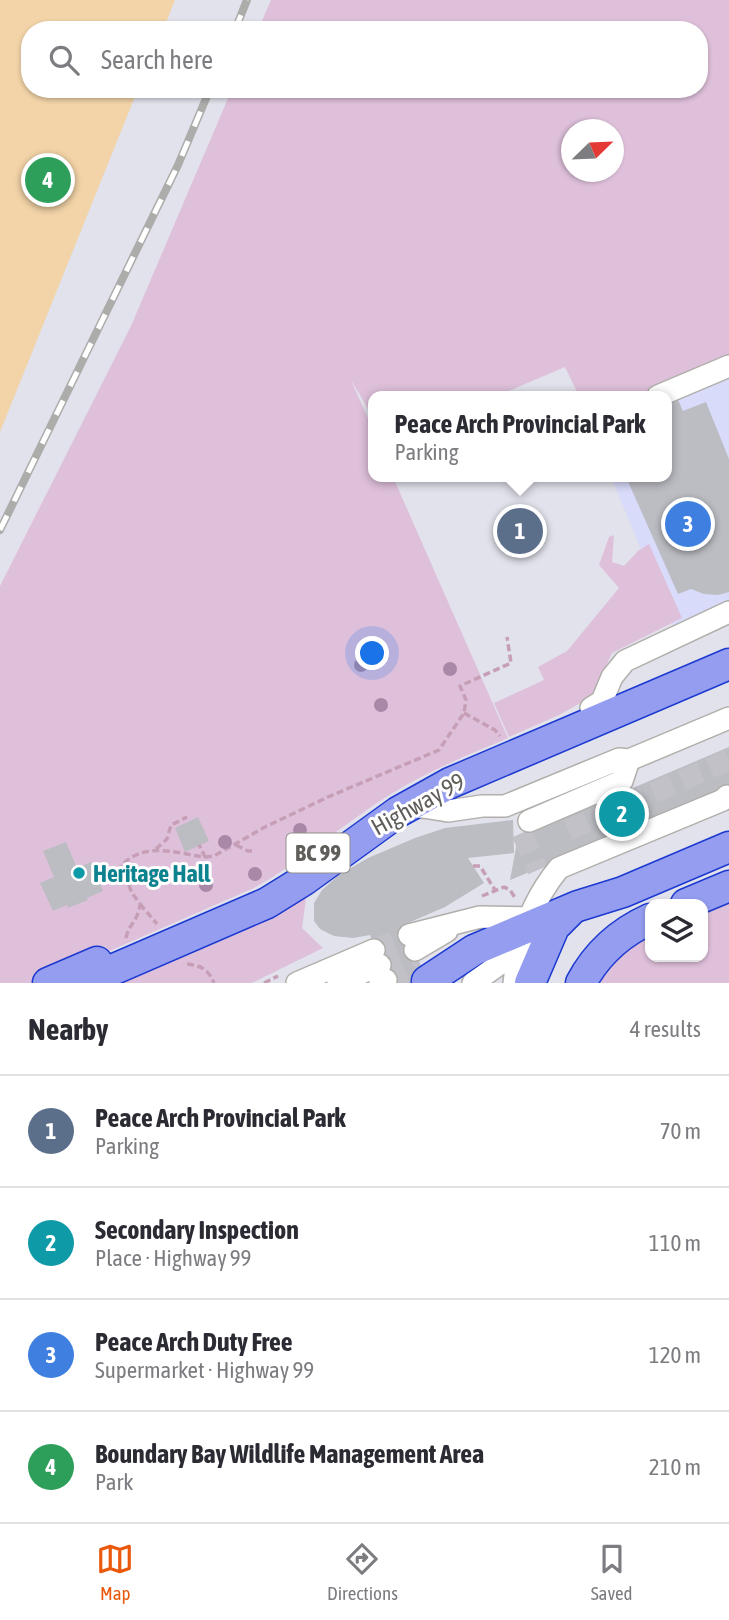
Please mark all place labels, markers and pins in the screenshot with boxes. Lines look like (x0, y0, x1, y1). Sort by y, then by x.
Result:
pin: 4 (25, 154, 71, 206)
pin: 3 (665, 498, 711, 550)
pin: 1 (497, 505, 543, 557)
pin: 2 (599, 788, 645, 840)
place label: Heritage Hall (93, 860, 211, 887)
marker: Heritage Hall (71, 865, 87, 881)

